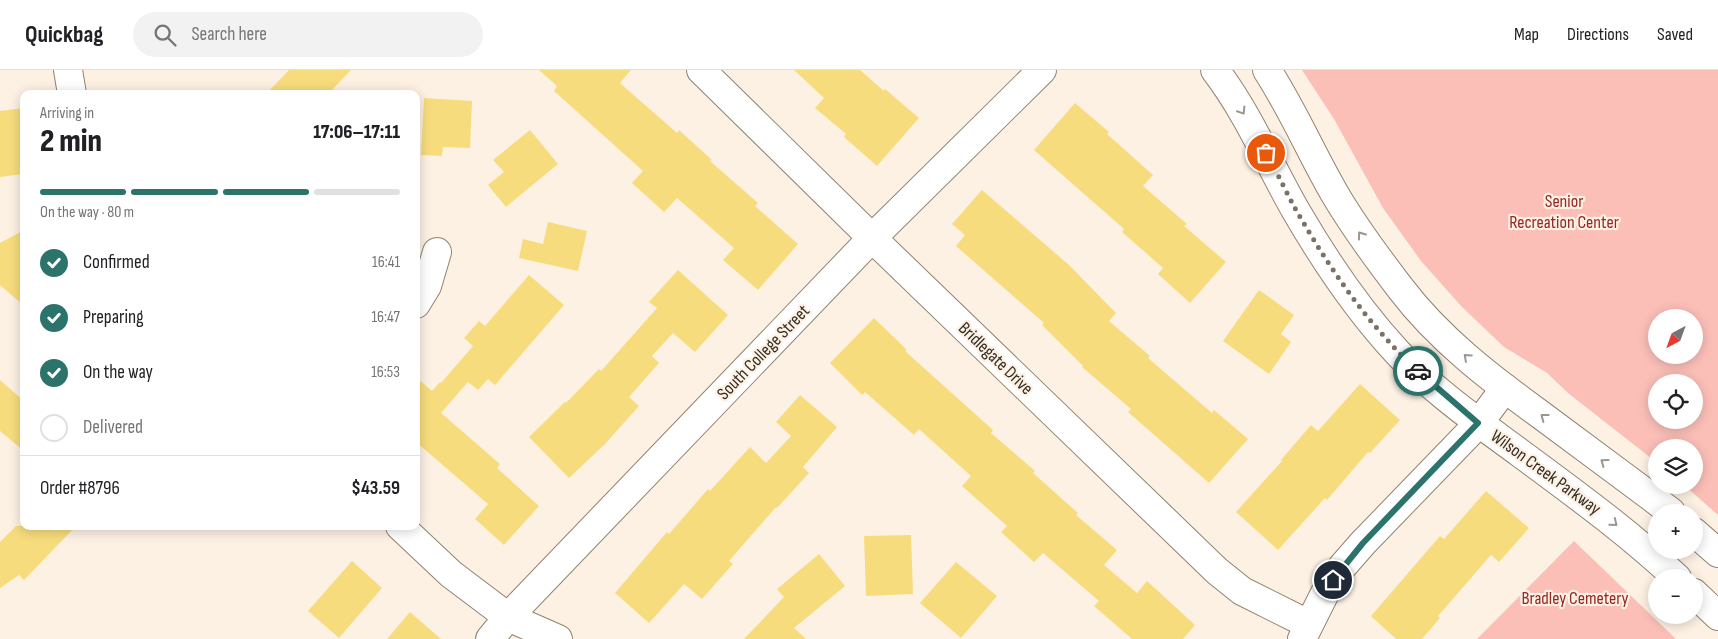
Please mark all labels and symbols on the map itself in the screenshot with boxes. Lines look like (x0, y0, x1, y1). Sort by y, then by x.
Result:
one-way arrow (1235, 105, 1245, 114)
pin (1245, 132, 1287, 174)
park label: Senior Recreation Center (1509, 191, 1619, 233)
one-way arrow (1358, 231, 1367, 240)
street label: South College Street (713, 300, 814, 404)
north arrow (1648, 309, 1702, 364)
street label: Bridlegate Drive (954, 318, 1037, 399)
courier (1393, 346, 1443, 396)
one-way arrow (1464, 354, 1473, 363)
one-way arrow (1540, 414, 1550, 423)
street label: Wilson Creek Parkway (1487, 426, 1605, 519)
one-way arrow (1600, 459, 1610, 468)
one-way arrow (1609, 518, 1618, 527)
pin (1312, 559, 1354, 601)
park label: Bradley Cemetery (1522, 588, 1629, 609)

